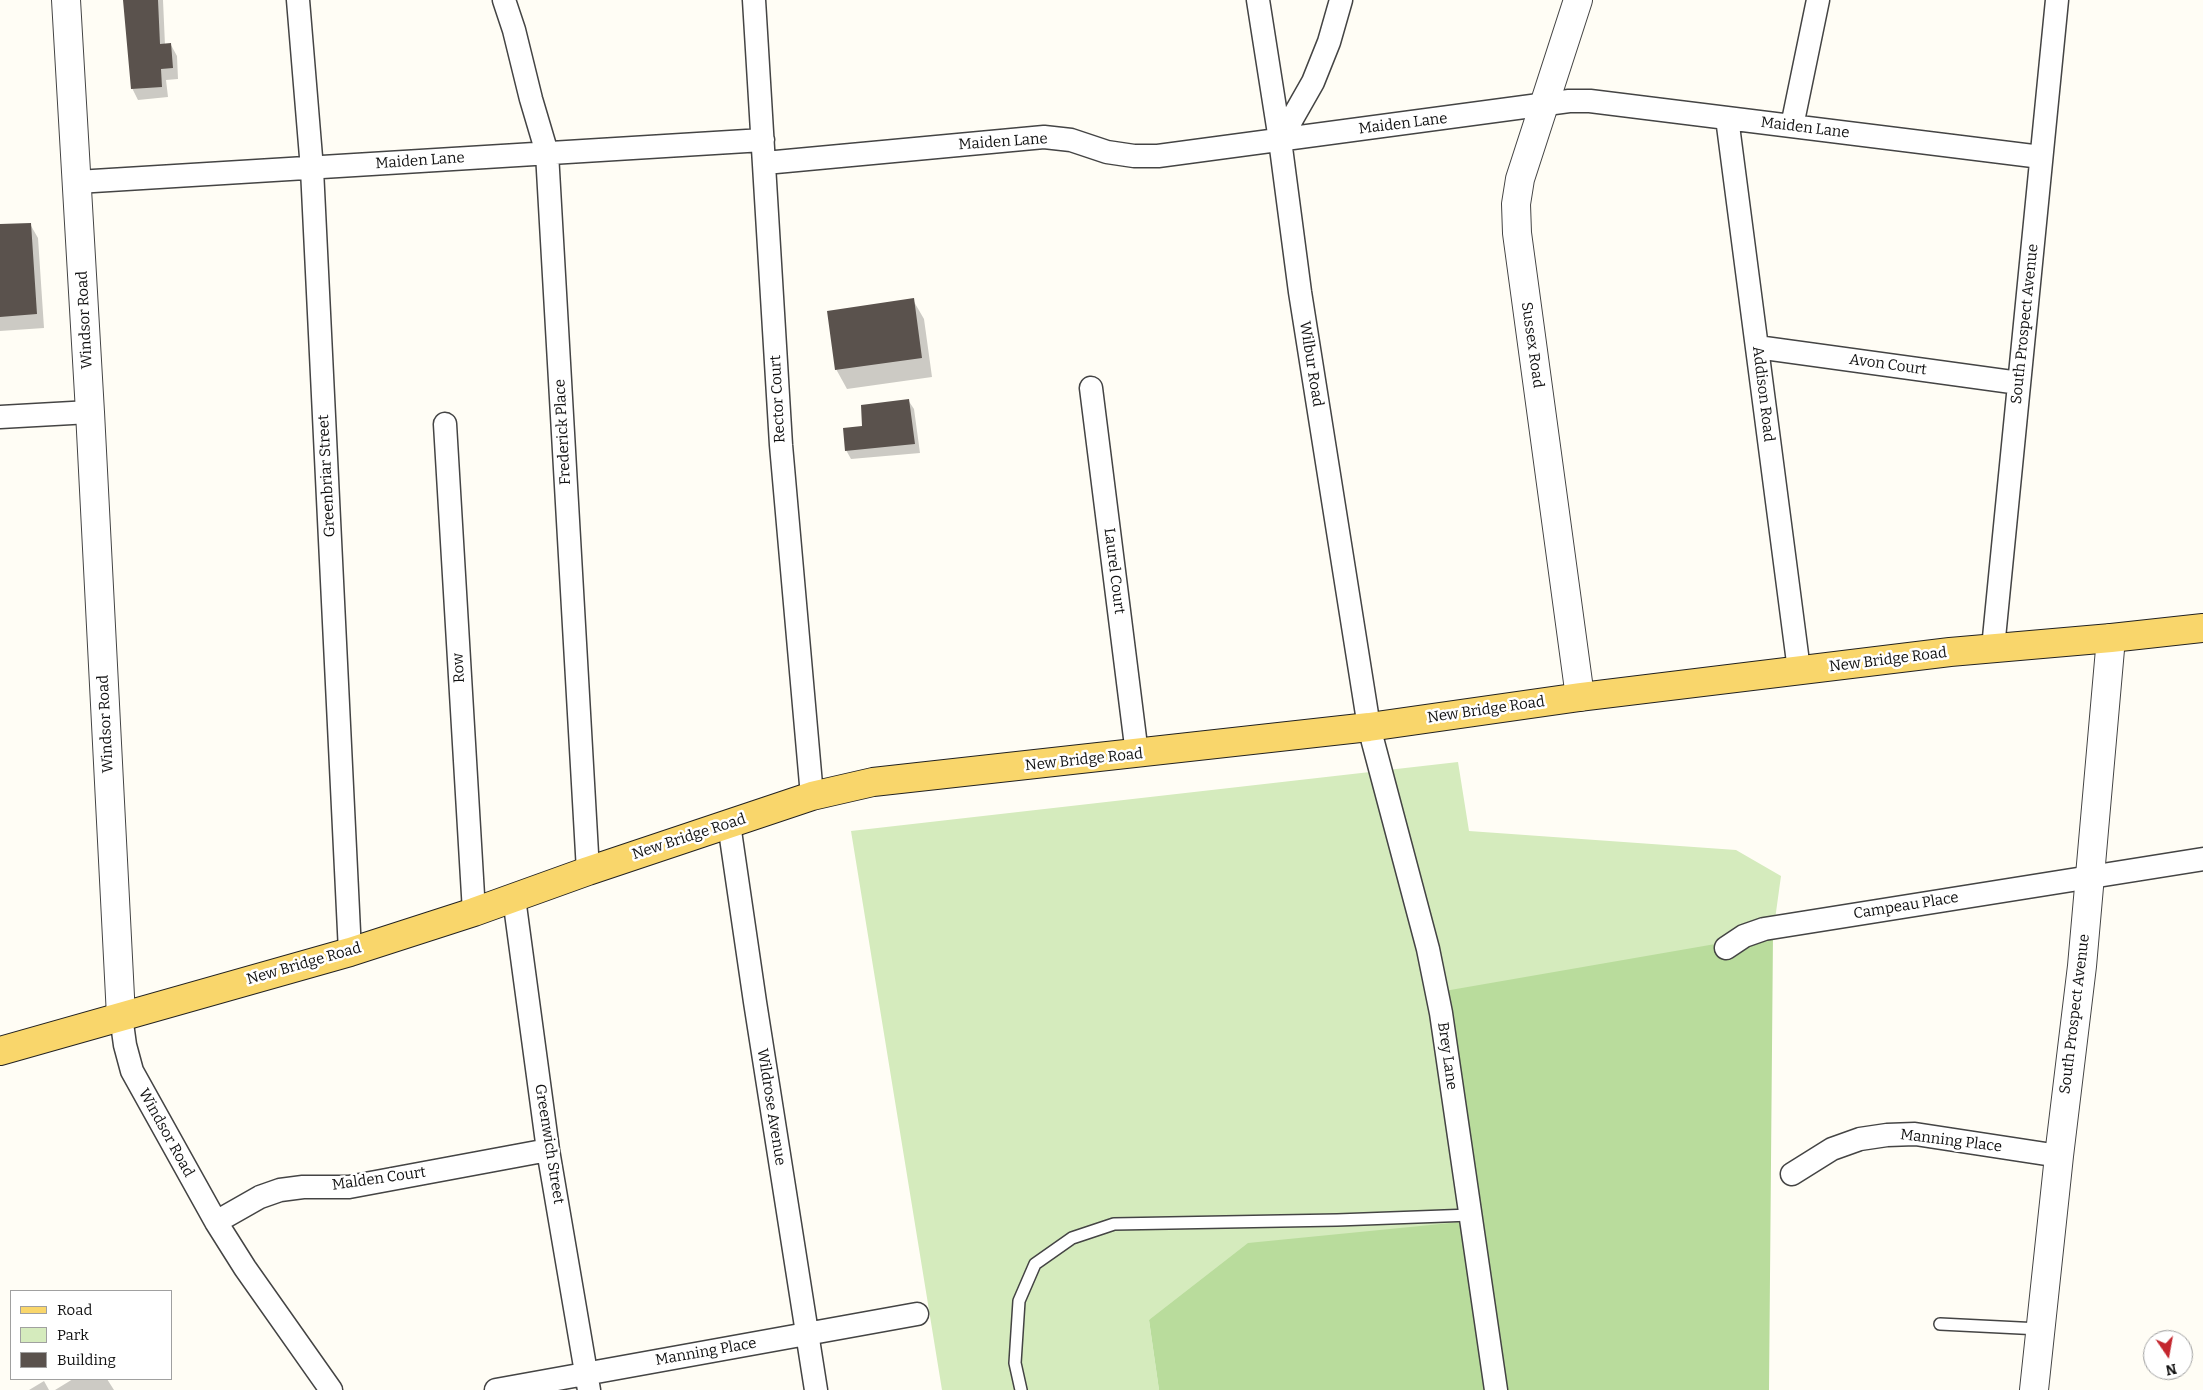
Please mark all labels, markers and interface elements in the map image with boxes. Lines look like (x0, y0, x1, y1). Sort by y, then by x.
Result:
street label: Maiden Lane (1358, 110, 1448, 138)
street label: Maiden Lane (1760, 114, 1850, 142)
street label: Maiden Lane (958, 130, 1048, 154)
street label: Maiden Lane (375, 149, 465, 173)
street label: South Prospect Avenue (2008, 243, 2042, 405)
street label: Windsor Road (73, 270, 97, 370)
street label: Sussex Road (1517, 301, 1547, 389)
street label: Wilbur Road (1295, 320, 1327, 408)
street label: Addison Road (1748, 345, 1778, 443)
street label: Avon Court (1848, 351, 1928, 379)
street label: Rector Court (767, 355, 789, 443)
street label: Frederick Place (551, 378, 575, 486)
street label: Greenbriar Street (315, 414, 339, 538)
street label: Laurel Court (1100, 527, 1128, 615)
street label: New Bridge Road (1828, 644, 1948, 676)
street label: Row (449, 653, 469, 683)
street label: Windsor Road (94, 674, 118, 774)
street label: New Bridge Road (1426, 693, 1546, 727)
street label: New Bridge Road (1024, 745, 1144, 775)
street label: New Bridge Road (630, 810, 748, 864)
street label: Campeau Place (1852, 889, 1960, 923)
street label: South Prospect Avenue (2056, 933, 2094, 1095)
street label: New Bridge Road (245, 939, 363, 989)
street label: Brey Lane (1433, 1021, 1461, 1091)
street label: Wildrose Avenue (753, 1047, 789, 1167)
street label: Greenwich Street (531, 1083, 567, 1205)
street label: Windsor Road (134, 1086, 198, 1180)
street label: Manning Place (1899, 1126, 2003, 1156)
street label: Malden Court (331, 1164, 427, 1194)
legend (10, 1290, 172, 1380)
text: Road (57, 1301, 92, 1319)
text: Park (57, 1326, 89, 1344)
north arrow (2143, 1330, 2193, 1380)
street label: Manning Place (654, 1334, 758, 1370)
text: Building (57, 1351, 116, 1369)
text: N (2164, 1360, 2178, 1379)

